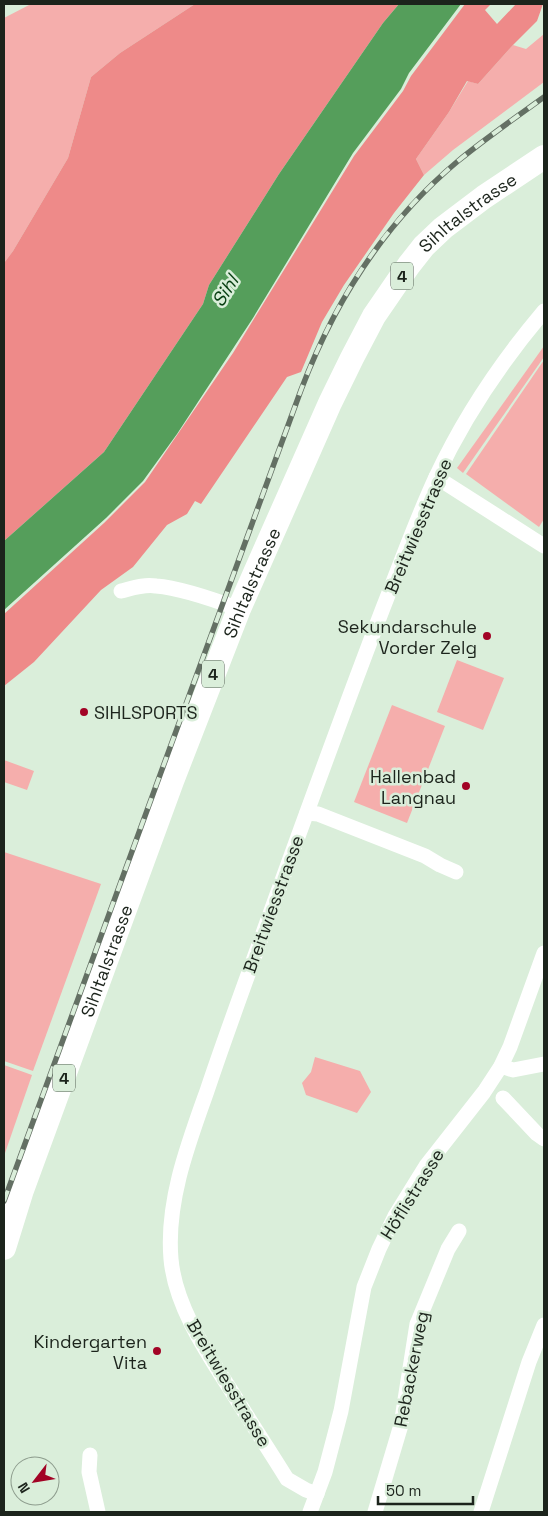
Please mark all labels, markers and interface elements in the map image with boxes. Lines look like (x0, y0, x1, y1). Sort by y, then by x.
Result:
street label: Sihltalstrasse (413, 167, 521, 257)
road number: 4 (391, 262, 413, 290)
water label: Sihl (206, 269, 245, 311)
street label: Breitwiesstrasse (379, 455, 457, 597)
street label: Sihltalstrasse (217, 524, 285, 641)
place label: Sekundarschule Vorder Zelg (338, 615, 477, 659)
marker: Sekundarschule Vorder Zelg (481, 630, 493, 642)
road number: 4 (202, 661, 224, 688)
place label: SIHLSPORTS (94, 701, 197, 724)
marker: SIHLSPORTS (78, 706, 90, 718)
place label: Hallenbad Langnau (370, 765, 456, 809)
marker: Hallenbad Langnau (460, 780, 472, 792)
street label: Breitwiesstrasse (237, 832, 309, 976)
street label: Sihltalstrasse (75, 901, 137, 1020)
road number: 4 (53, 1064, 75, 1092)
street label: Höflistrasse (375, 1144, 449, 1244)
street label: Rebackerweg (388, 1309, 434, 1429)
street label: Breitwiesstrasse (182, 1315, 276, 1451)
place label: Kindergarten Vita (34, 1330, 147, 1374)
marker: Kindergarten Vita (151, 1345, 163, 1357)
north arrow (10, 1456, 60, 1506)
scale bar (378, 1474, 473, 1506)
text: N (14, 1479, 34, 1496)
text: 50 m (386, 1481, 421, 1500)

